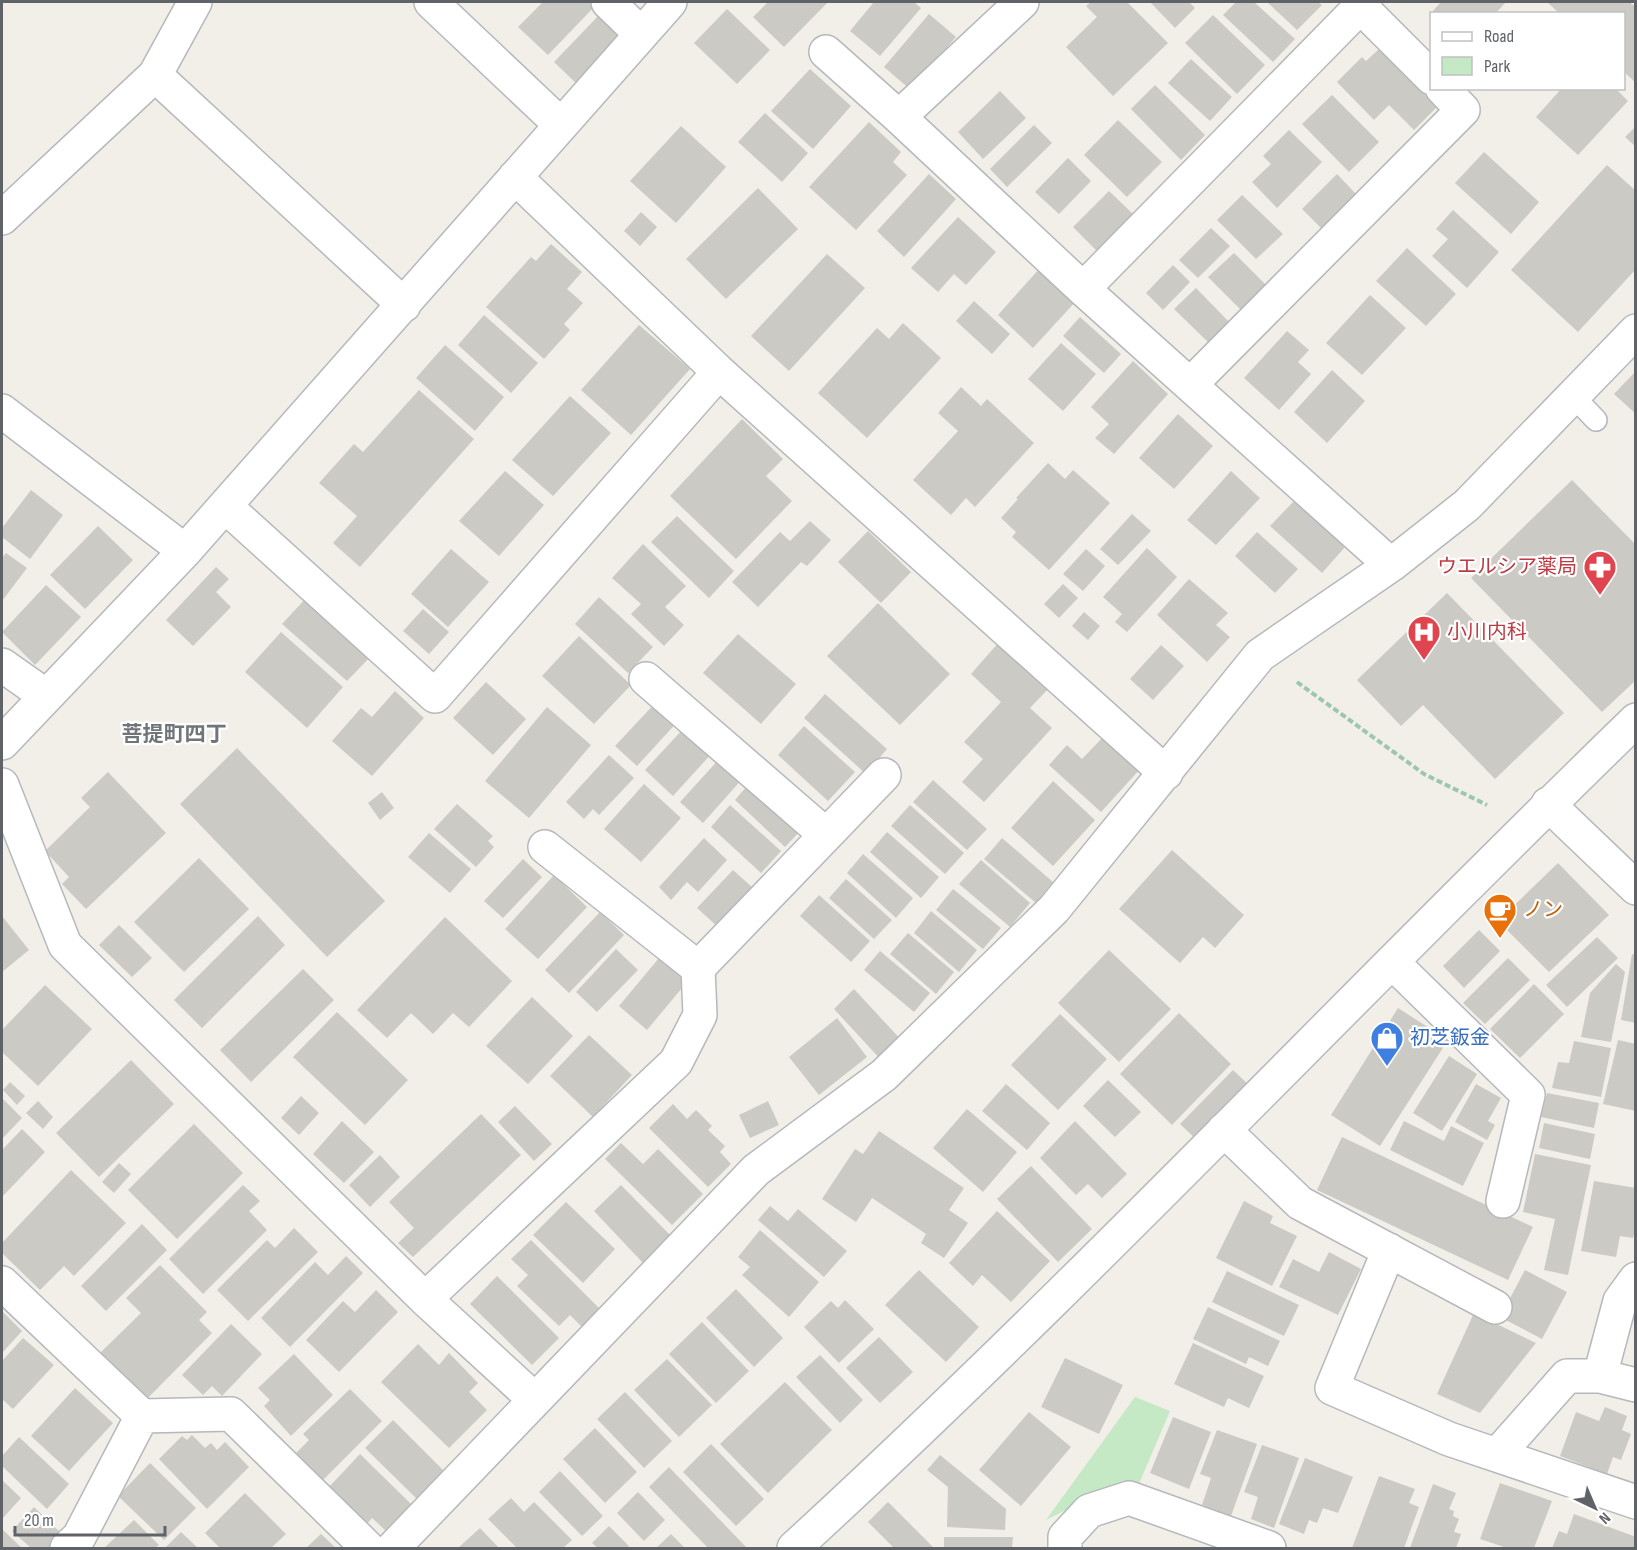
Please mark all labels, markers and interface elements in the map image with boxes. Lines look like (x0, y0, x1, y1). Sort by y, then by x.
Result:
legend (1430, 12, 1625, 90)
text: Road (1484, 26, 1514, 47)
text: Park (1484, 56, 1510, 77)
pharmacy icon: ウエルシア薬局 (1582, 549, 1618, 596)
place label: ウエルシア薬局 (1437, 555, 1577, 579)
hospital icon: 小川内科 (1406, 614, 1442, 661)
place label: 小川内科 (1447, 620, 1527, 644)
district label: 菩提町四丁 (122, 722, 227, 747)
cafe icon: ノン (1482, 892, 1518, 939)
place label: ノン (1523, 898, 1563, 922)
shop icon: 初芝鈑金 (1369, 1020, 1405, 1067)
place label: 初芝鈑金 (1410, 1026, 1490, 1050)
north arrow (1565, 1478, 1625, 1538)
scale bar (15, 1499, 165, 1537)
text: N (1595, 1508, 1614, 1528)
text: 20 m (24, 1510, 54, 1531)

